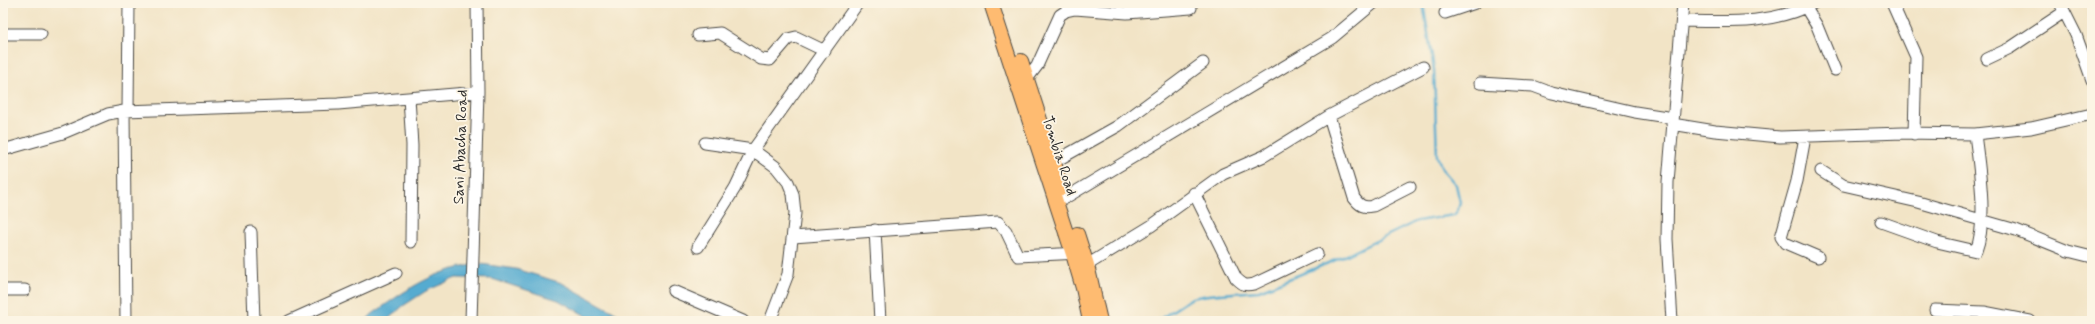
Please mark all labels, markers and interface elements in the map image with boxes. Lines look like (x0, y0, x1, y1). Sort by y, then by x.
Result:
street label: Sani Abacha Road (449, 89, 473, 205)
street label: Tombia Road (1037, 114, 1081, 198)

